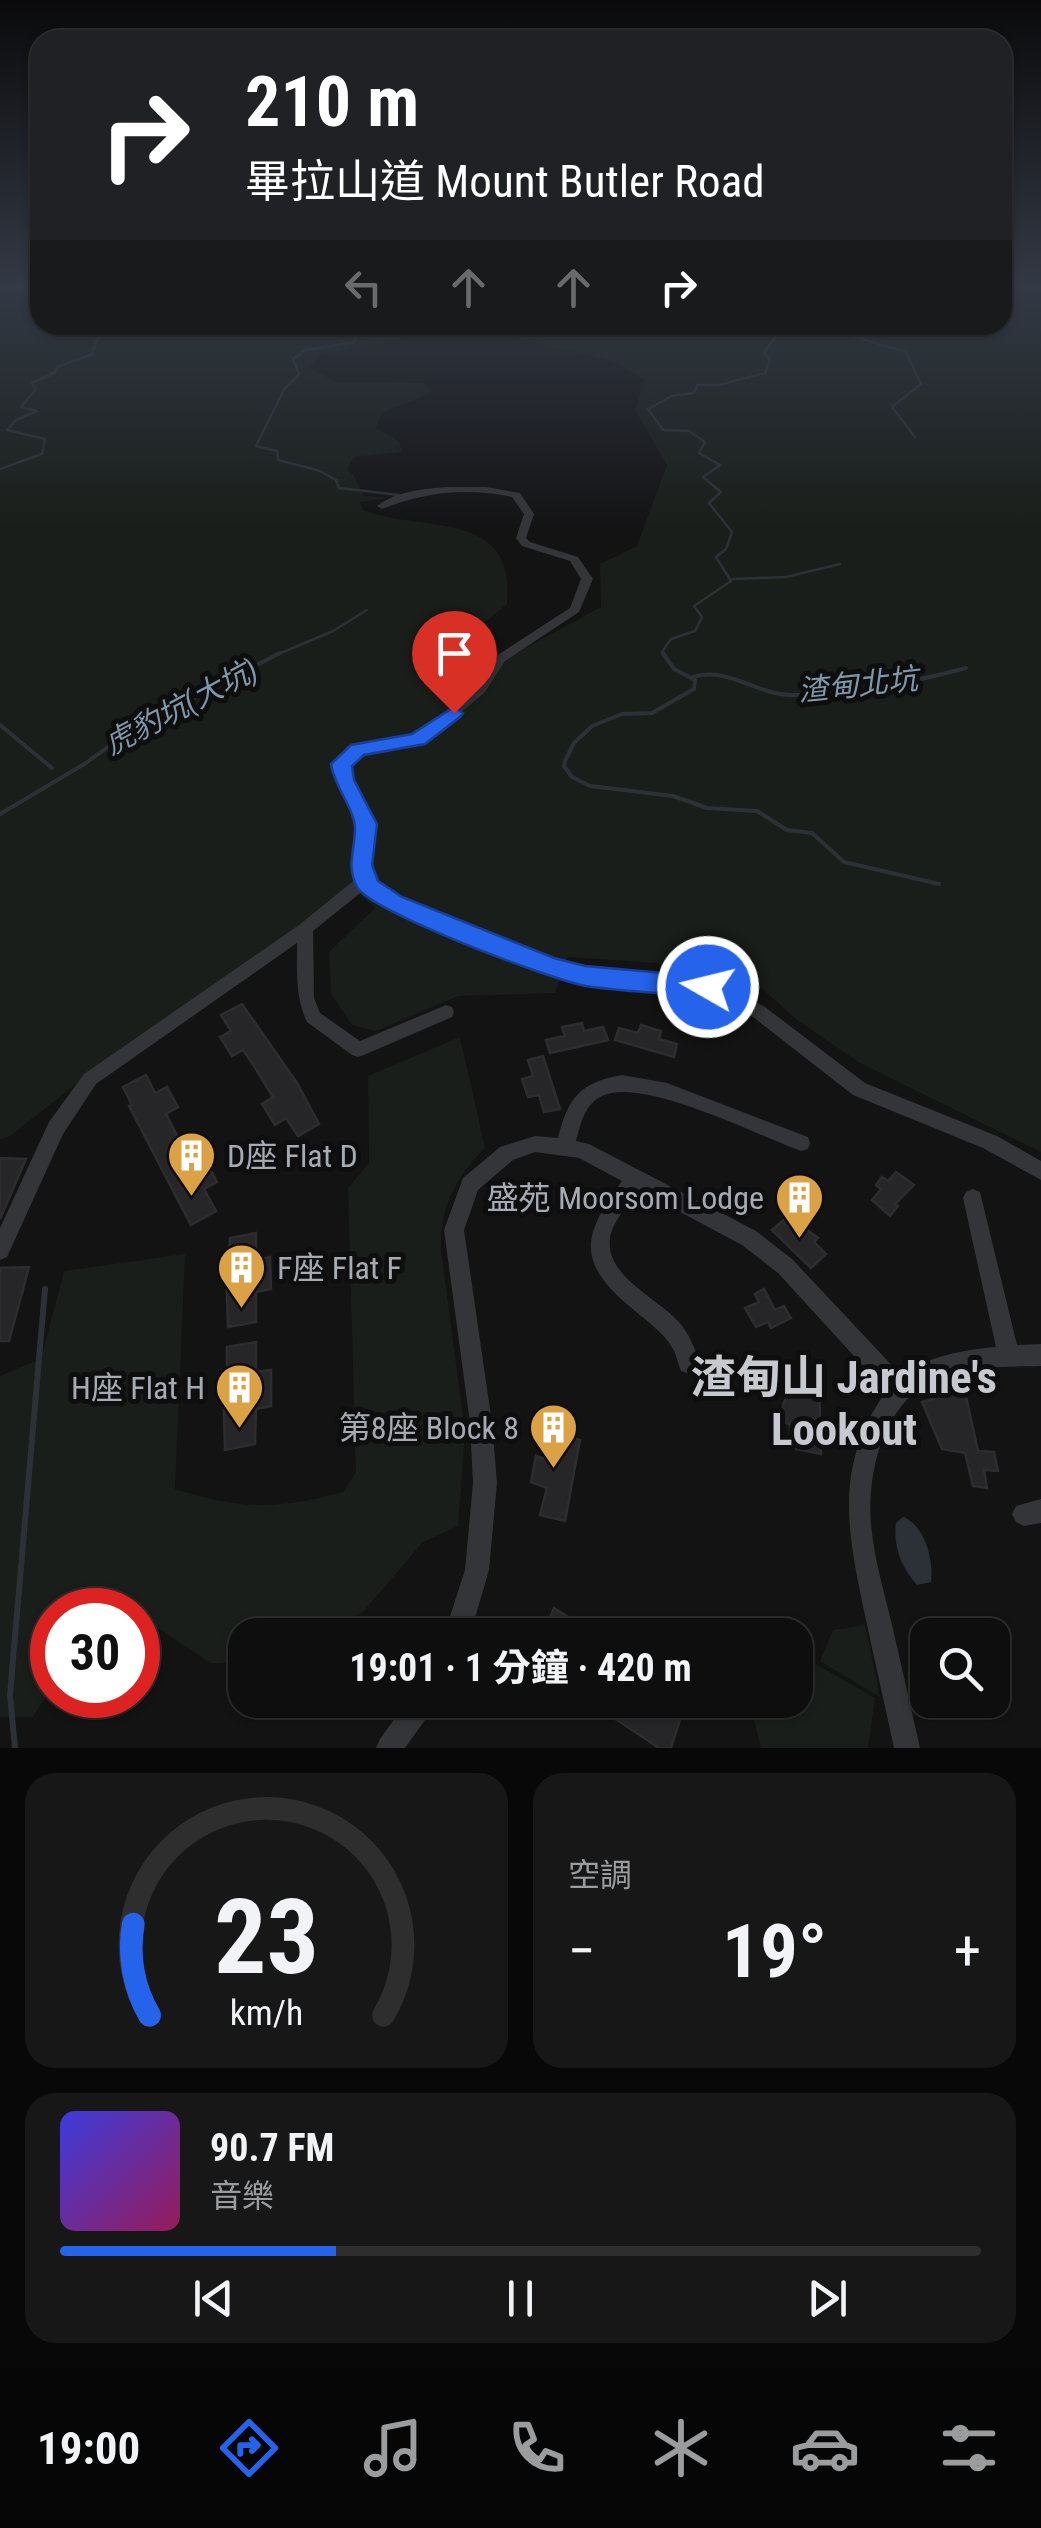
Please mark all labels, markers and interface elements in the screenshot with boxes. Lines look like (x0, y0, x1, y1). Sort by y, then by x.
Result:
text: 210 m (245, 61, 419, 143)
icon: right (80, 70, 210, 200)
text: 畢拉山道 Mount Butler Road (245, 155, 765, 208)
icon: left (336, 260, 391, 315)
icon: ahead (441, 260, 496, 315)
icon: ahead (546, 260, 601, 315)
icon: right (651, 260, 706, 315)
pin (412, 611, 497, 714)
icon: arrive (427, 626, 482, 681)
water label: 虎豹坑(大坑) (98, 652, 263, 762)
water label: 渣甸北坑 (796, 660, 923, 708)
position arrow (656, 935, 760, 1039)
building icon: D座 Flat D (166, 1130, 218, 1198)
place label: D座 Flat D (227, 1137, 358, 1175)
building icon: 盛苑 Moorsom Lodge (773, 1172, 825, 1240)
place label: 盛苑 Moorsom Lodge (487, 1179, 764, 1217)
building icon: F座 Flat F (216, 1242, 268, 1310)
place label: F座 Flat F (277, 1249, 402, 1287)
district label: 渣甸山 Jardine's Lookout (691, 1351, 997, 1456)
building icon: H座 Flat H (214, 1362, 266, 1430)
place label: H座 Flat H (71, 1369, 205, 1407)
building icon: 第8座 Block 8 (528, 1402, 580, 1470)
place label: 第8座 Block 8 (339, 1409, 519, 1447)
speed limit sign: 30 (30, 1588, 160, 1718)
map controls (910, 1618, 1010, 1718)
button: search (910, 1618, 1010, 1718)
text: 19:01 · 1 分鐘 · 420 m (349, 1646, 692, 1690)
text: 空調 (568, 1856, 632, 1894)
text: 23 (214, 1877, 319, 1998)
text: 19° (722, 1907, 827, 1995)
text: − (568, 1919, 596, 1983)
text: + (954, 1919, 981, 1983)
text: km/h (230, 1992, 303, 2034)
text: 90.7 FM (210, 2126, 334, 2170)
text: 音樂 (210, 2177, 274, 2215)
icon: previous (186, 2271, 241, 2326)
icon: pause (493, 2271, 548, 2326)
icon: next (800, 2271, 855, 2326)
icon: directions (214, 2413, 284, 2483)
icon: music (358, 2413, 428, 2483)
icon: phone (502, 2413, 572, 2483)
icon: climate (646, 2413, 716, 2483)
icon: car (790, 2413, 860, 2483)
icon: filters (934, 2413, 1004, 2483)
text: 19:00 (37, 2422, 140, 2475)

